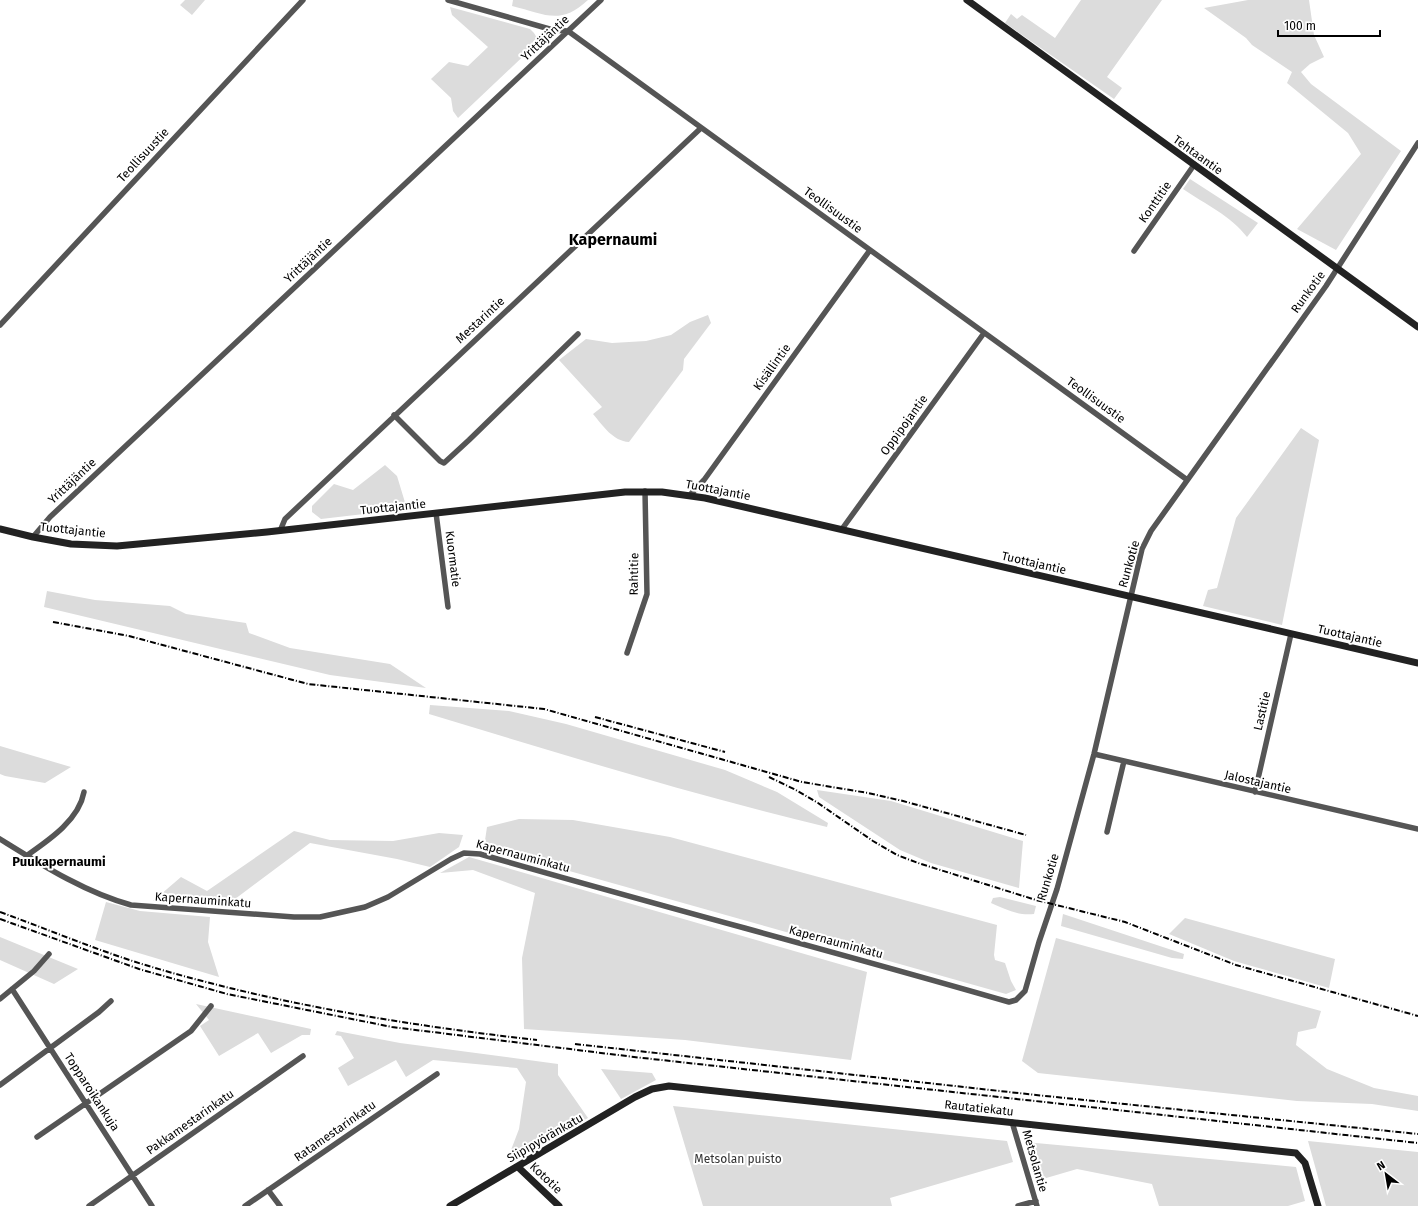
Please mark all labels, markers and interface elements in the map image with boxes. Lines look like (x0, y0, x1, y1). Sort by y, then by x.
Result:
street label: Yrittäjäntie (518, 12, 572, 64)
scale bar (1278, 12, 1380, 38)
text: 100 m (1284, 19, 1316, 33)
street label: Teollisuustie (114, 125, 172, 185)
street label: Tehtaantie (1171, 132, 1225, 178)
street label: Konttitie (1136, 179, 1174, 225)
street label: Teollisuustie (801, 184, 865, 236)
district label: Kapernaumi (569, 230, 657, 249)
street label: Yrittäjäntie (281, 234, 335, 286)
street label: Runkotie (1288, 268, 1328, 316)
street label: Mestarintie (453, 294, 507, 346)
street label: Kisällintie (750, 341, 794, 393)
street label: Teollisuustie (1064, 374, 1128, 426)
street label: Oppipojantie (877, 392, 931, 458)
street label: Yrittäjäntie (45, 455, 99, 507)
street label: Tuottajantie (684, 477, 752, 503)
street label: Tuottajantie (360, 497, 426, 517)
street label: Tuottajantie (40, 520, 106, 540)
street label: Kuormatie (443, 530, 463, 588)
street label: Runkotie (1116, 539, 1142, 589)
street label: Tuottajantie (1000, 549, 1068, 577)
street label: Rahtitie (627, 553, 641, 595)
street label: Tuottajantie (1316, 622, 1384, 650)
street label: Lastitie (1251, 690, 1273, 732)
street label: Jalostajantie (1223, 768, 1293, 796)
street label: Kapernauminkatu (474, 837, 572, 875)
street label: Runkotie (1034, 852, 1062, 902)
district label: Puukapernaumi (12, 854, 106, 869)
street label: Kapernauminkatu (154, 890, 252, 910)
street label: Kapernauminkatu (787, 923, 885, 961)
street label: Topparoikankuja (62, 1050, 122, 1134)
street label: Pakkamestarinkatu (144, 1087, 236, 1157)
street label: Rautatiekatu (944, 1097, 1014, 1119)
street label: Ratamestarinkatu (291, 1098, 379, 1164)
street label: Siipipyöränkatu (505, 1111, 585, 1165)
street label: Metsolantie (1019, 1128, 1051, 1194)
park label: Metsolan puisto (694, 1152, 782, 1166)
north arrow (1366, 1154, 1406, 1194)
text: N (1375, 1158, 1388, 1173)
street label: Kototie (527, 1159, 565, 1197)

